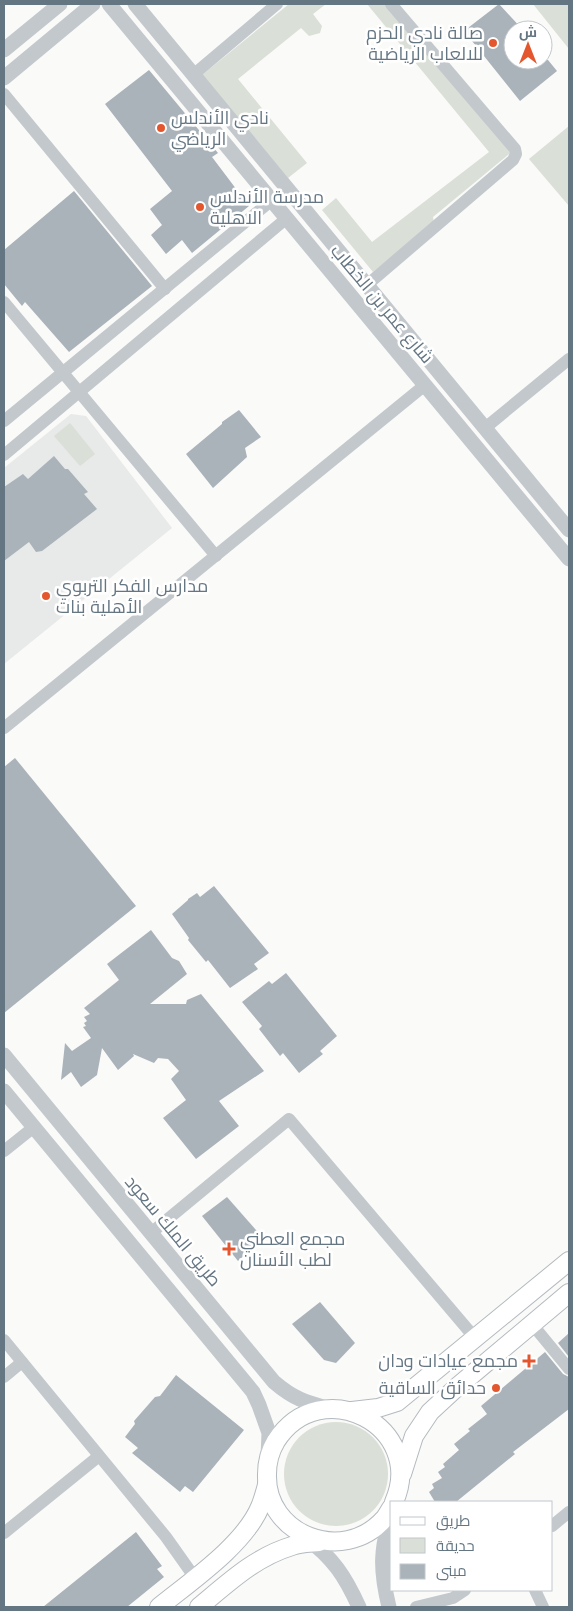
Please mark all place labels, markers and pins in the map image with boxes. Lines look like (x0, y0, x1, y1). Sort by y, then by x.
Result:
place label: صالة نادي الحزم للالعاب الرياضية (366, 21, 483, 65)
marker: صالة نادي الحزم للالعاب الرياضية (487, 37, 499, 49)
place label: نادي الأندلس الرياضي (171, 106, 269, 152)
marker: نادي الأندلس الرياضي (155, 122, 167, 134)
place label: مدرسة الأندلس الاهلية (210, 185, 324, 229)
marker: مدرسة الأندلس الاهلية (194, 201, 206, 213)
place label: مدارس الفكر التربوي الأهلية بنات (56, 574, 208, 618)
marker: مدارس الفكر التربوي الأهلية بنات (40, 590, 52, 602)
place label: مجمع العطني لطب الأسنان (240, 1227, 345, 1271)
marker: مجمع العطني لطب الأسنان (222, 1242, 236, 1256)
place label: مجمع عيادات ودان (378, 1349, 518, 1373)
marker: مجمع عيادات ودان (522, 1354, 536, 1368)
place label: حدائق الساقية (379, 1376, 486, 1400)
marker: حدائق الساقية (490, 1382, 502, 1394)

